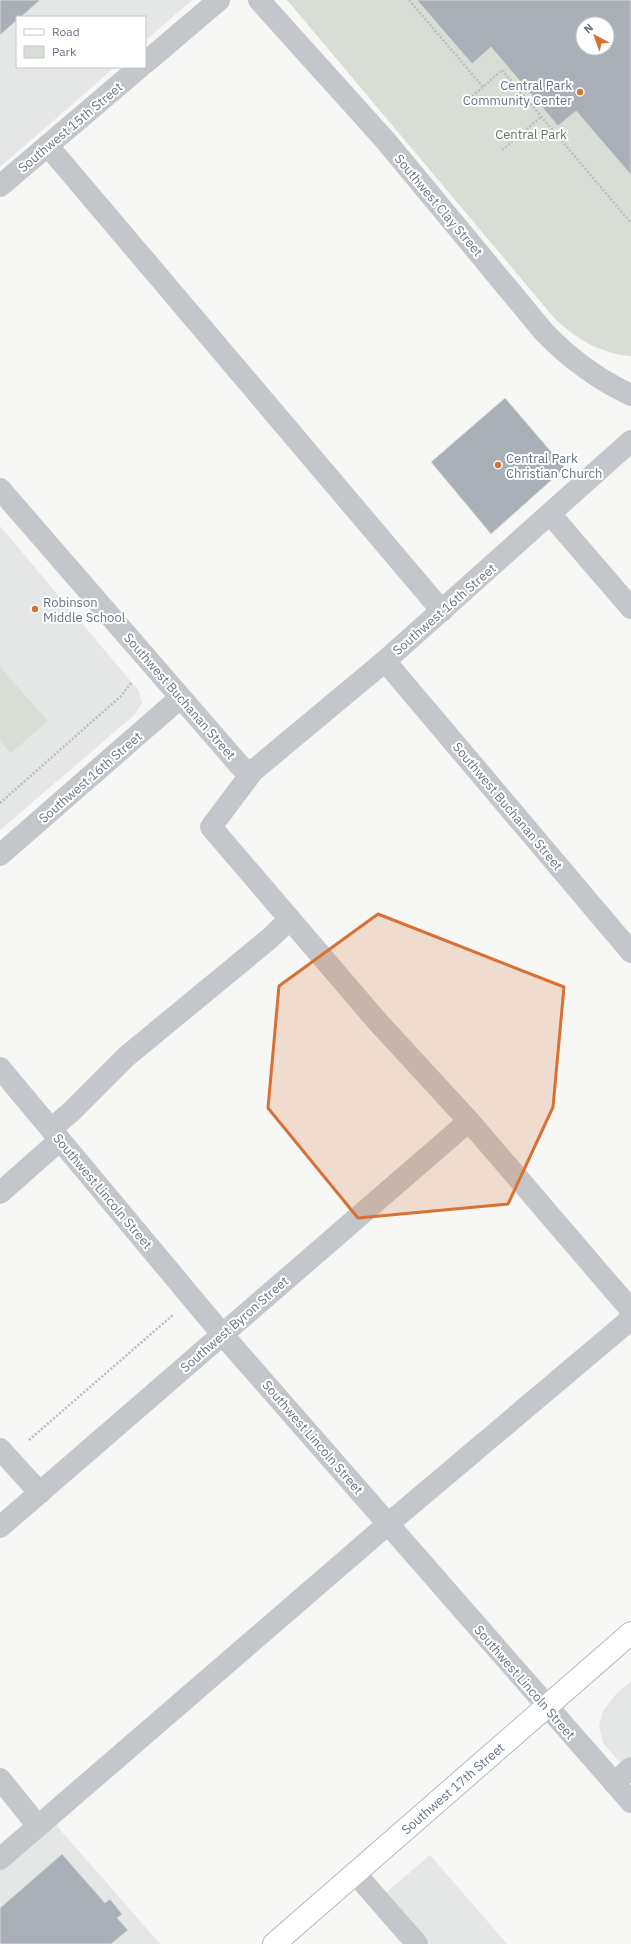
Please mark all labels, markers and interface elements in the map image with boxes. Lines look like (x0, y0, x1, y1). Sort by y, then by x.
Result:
legend (16, 16, 146, 68)
north arrow (575, 16, 615, 56)
text: N (581, 21, 596, 36)
text: Road (52, 24, 80, 39)
text: Park (52, 44, 77, 59)
place label: Central Park Community Center (463, 77, 572, 109)
street label: Southwest 15th Street (15, 79, 126, 176)
marker: Central Park Community Center (575, 87, 585, 97)
park label: Central Park (495, 126, 567, 143)
street label: Southwest Clay Street (391, 151, 487, 260)
place label: Central Park Christian Church (506, 450, 602, 482)
marker: Central Park Christian Church (493, 460, 503, 470)
street label: Southwest 16th Street (389, 560, 499, 659)
place label: Robinson Middle School (43, 594, 126, 626)
marker: Robinson Middle School (30, 604, 40, 614)
street label: Southwest Buchanan Street (120, 630, 239, 763)
street label: Southwest 16th Street (35, 728, 145, 827)
street label: Southwest Buchanan Street (449, 739, 566, 874)
street label: Southwest Lincoln Street (49, 1130, 156, 1253)
street label: Southwest Byron Street (177, 1273, 292, 1376)
street label: Southwest Lincoln Street (258, 1377, 367, 1498)
street label: Southwest Lincoln Street (470, 1622, 579, 1743)
street label: Southwest 17th Street (398, 1739, 508, 1838)

